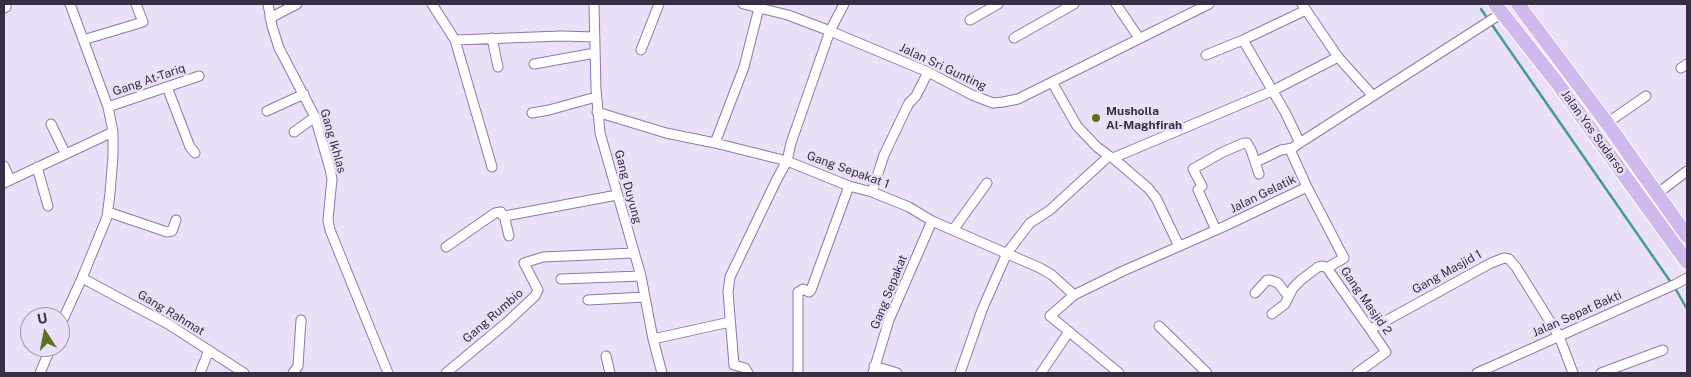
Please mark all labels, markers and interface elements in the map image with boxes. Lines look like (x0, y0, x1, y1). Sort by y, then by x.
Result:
street label: Jalan Sri Gunting (897, 40, 989, 94)
street label: Gang At-Tariq (111, 61, 187, 99)
street label: Jalan Yos Sudarso (1558, 87, 1628, 177)
place label: Musholla Al-Maghfirah (1106, 104, 1182, 132)
street label: Gang Ikhlas (317, 107, 349, 175)
marker: Musholla Al-Maghfirah (1090, 112, 1102, 124)
street label: Gang Duyung (611, 148, 645, 226)
street label: Gang Sepakat 1 (805, 148, 891, 192)
street label: Jalan Gelatik (1228, 172, 1298, 216)
street label: Gang Masjid 1 (1410, 247, 1484, 297)
street label: Gang Sepakat (868, 253, 910, 331)
street label: Gang Masjid 2 (1337, 264, 1395, 338)
street label: Gang Rumbio (460, 286, 526, 346)
street label: Gang Rahmat (135, 287, 207, 339)
street label: Jalan Sepat Bakti (1530, 288, 1624, 340)
north arrow (20, 307, 70, 357)
text: U (36, 309, 49, 327)

